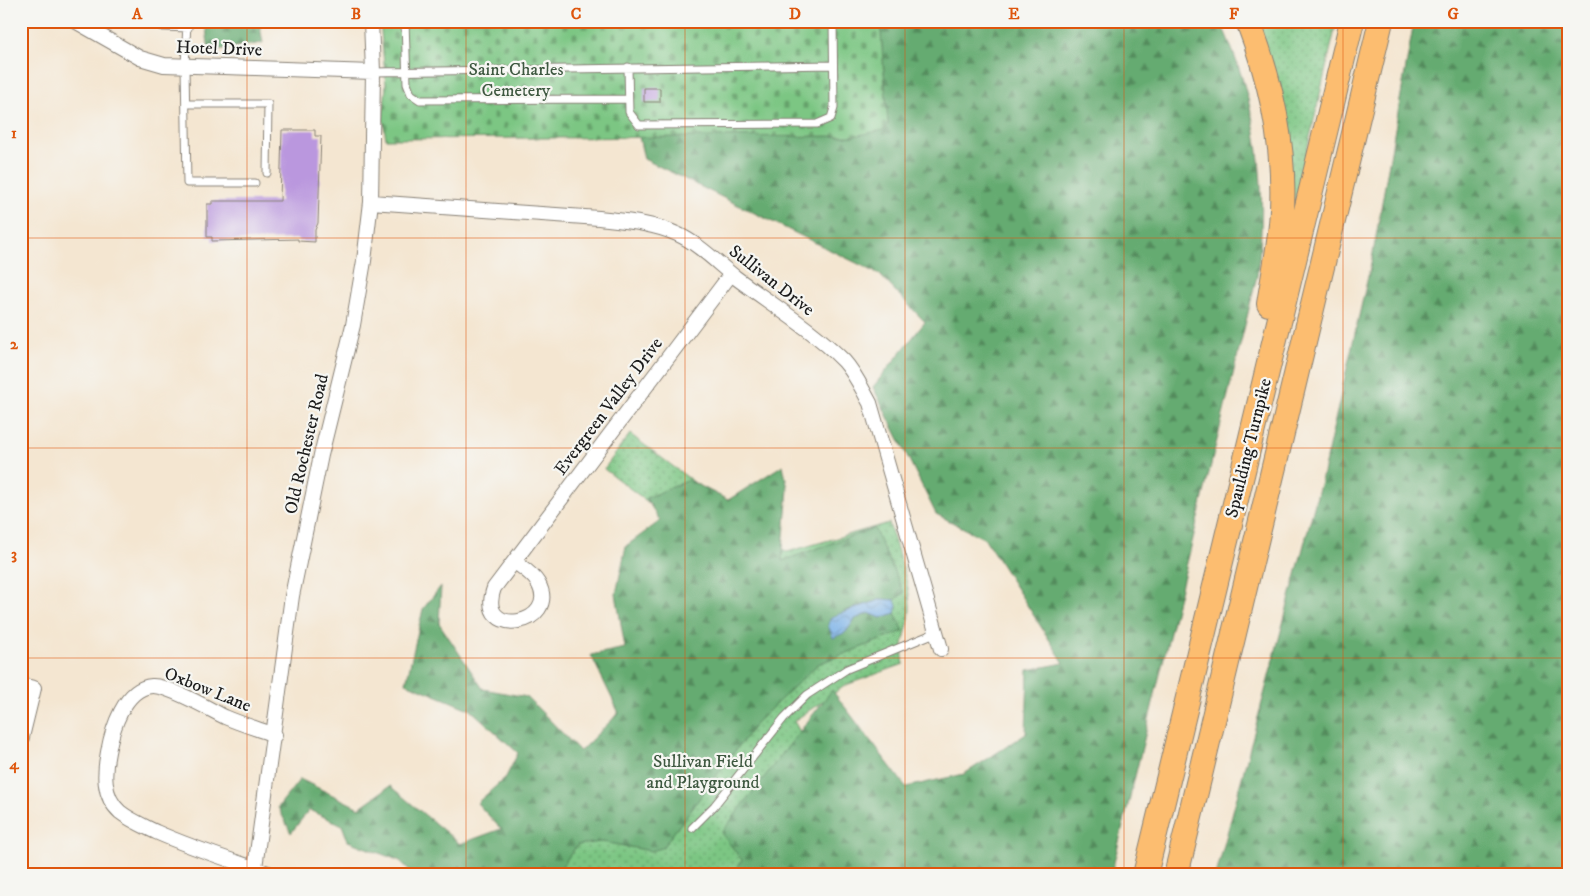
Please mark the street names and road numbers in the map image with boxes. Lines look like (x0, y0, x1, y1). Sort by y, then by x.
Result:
street label: Hotel Drive (176, 37, 262, 61)
street label: Sullivan Drive (724, 241, 819, 321)
street label: Evergreen Valley Drive (550, 333, 668, 480)
street label: Old Rochester Road (280, 372, 334, 516)
street label: Spaulding Turnpike (1221, 376, 1277, 520)
street label: Oxbow Lane (161, 663, 254, 717)

